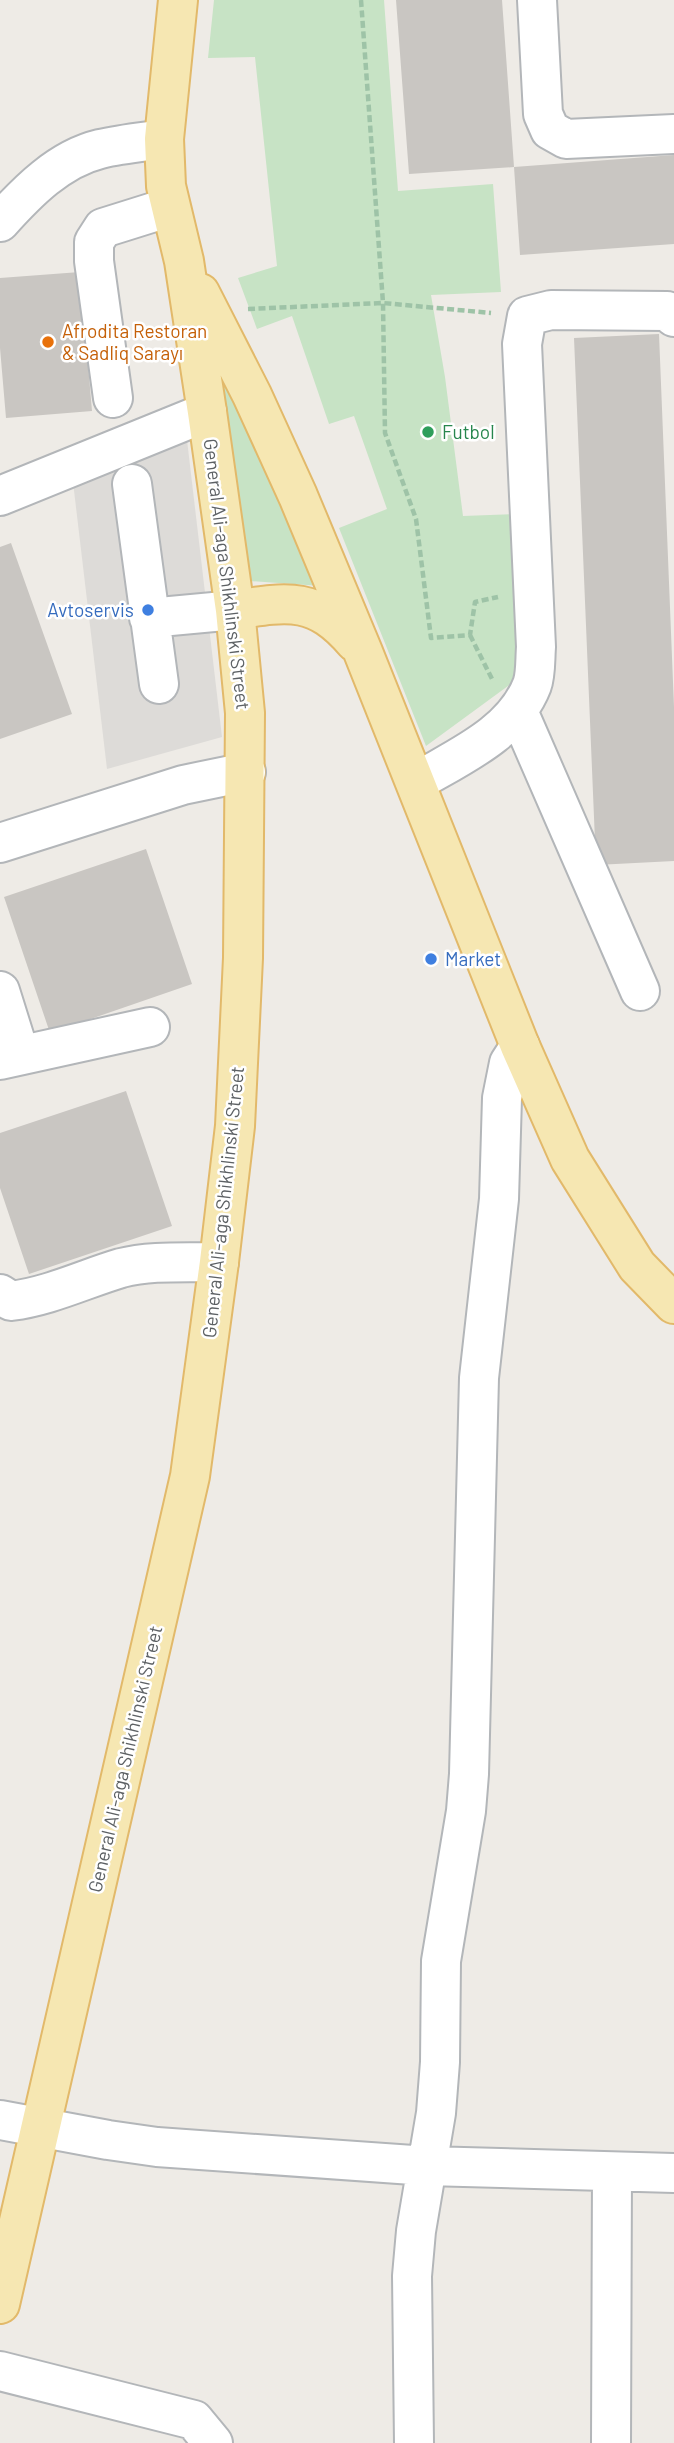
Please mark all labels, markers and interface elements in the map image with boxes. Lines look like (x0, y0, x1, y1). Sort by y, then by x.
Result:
place label: Afrodita Restoran & Sadliq Sarayı (62, 319, 207, 364)
marker: Afrodita Restoran & Sadliq Sarayı (40, 334, 56, 350)
place label: Futbol (442, 420, 495, 443)
marker: Futbol (420, 424, 436, 440)
street label: General Ali-aga Shikhlinski Street (199, 437, 256, 711)
place label: Avtoservis (47, 598, 134, 621)
marker: Avtoservis (140, 602, 156, 618)
place label: Market (445, 947, 501, 970)
marker: Market (423, 951, 439, 967)
street label: General Ali-aga Shikhlinski Street (197, 1065, 248, 1339)
street label: General Ali-aga Shikhlinski Street (83, 1623, 166, 1894)

